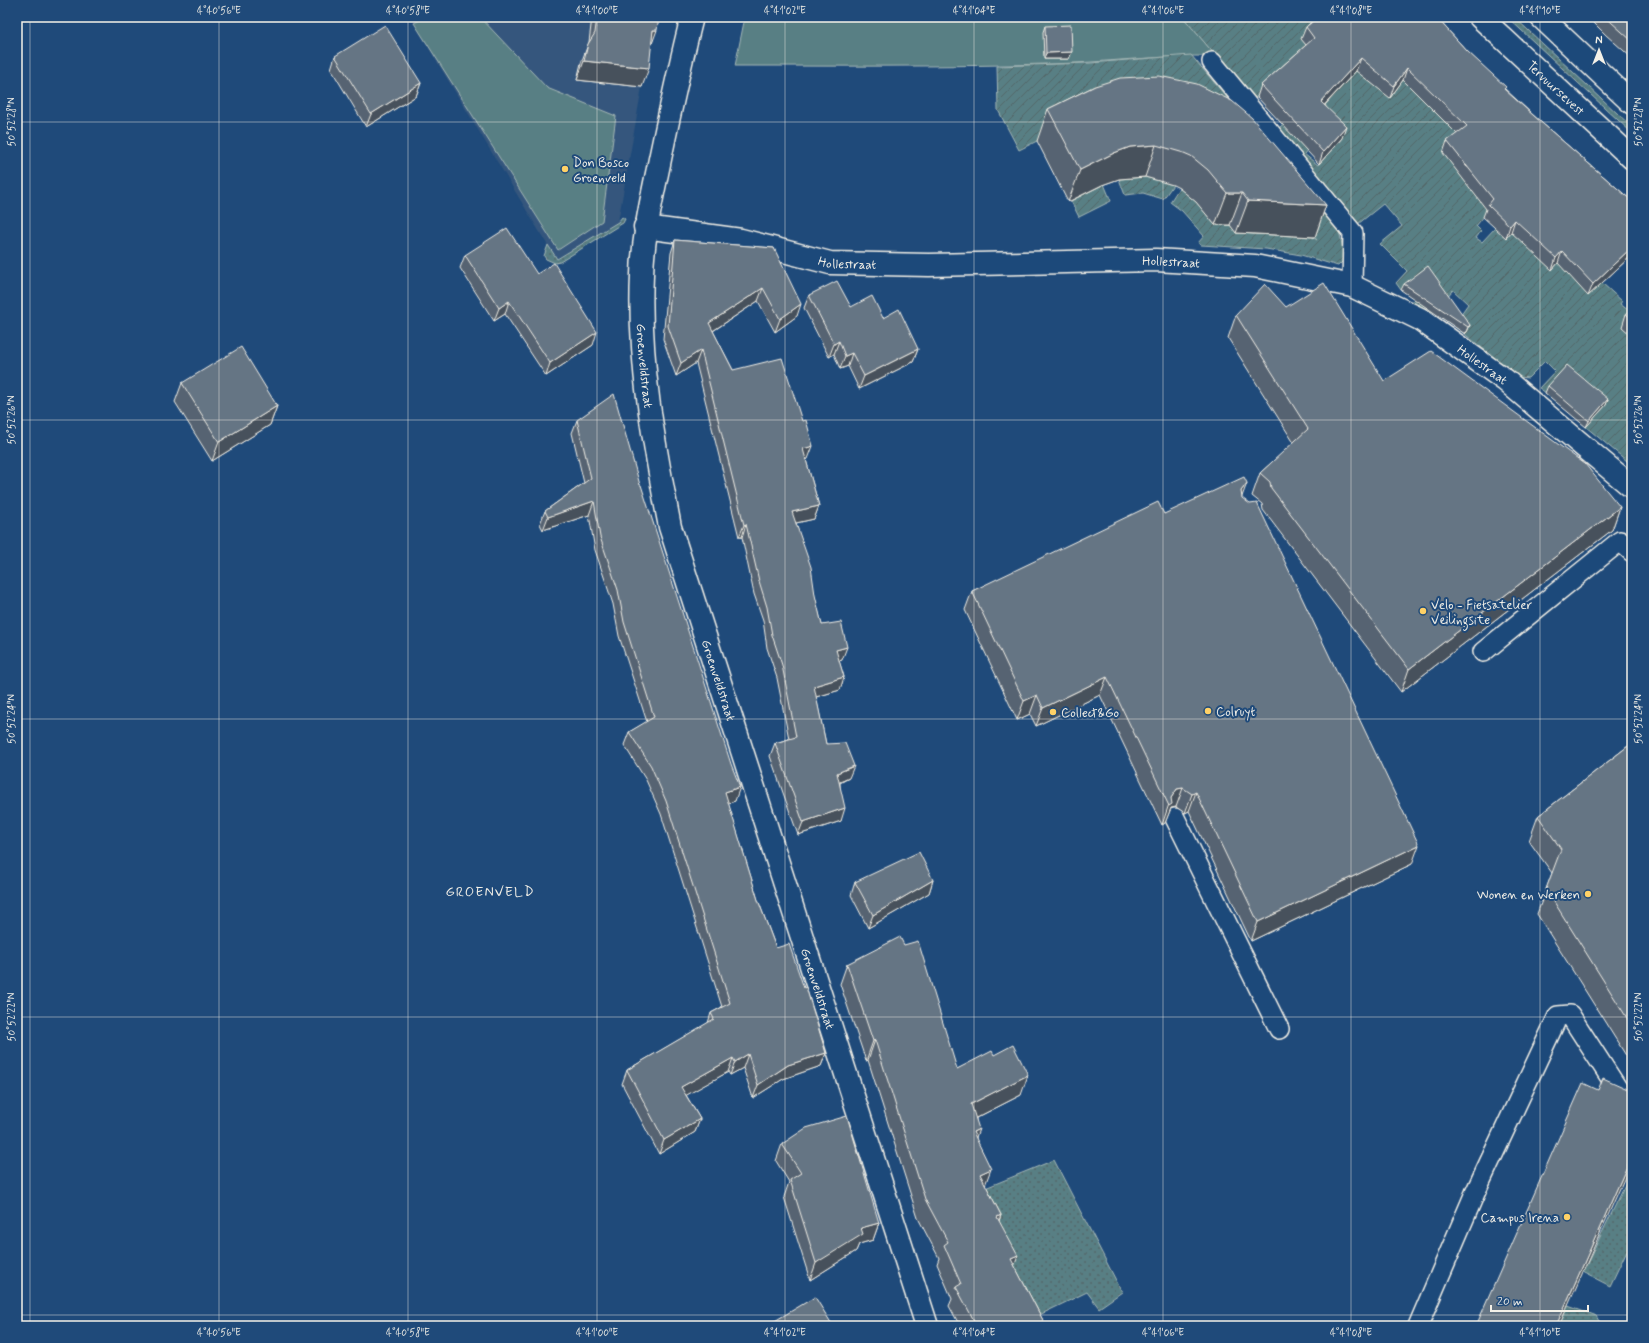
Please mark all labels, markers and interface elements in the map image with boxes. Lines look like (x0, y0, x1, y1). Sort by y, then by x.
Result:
text: 4°40'56"E (197, 4, 241, 18)
text: 4°40'58"E (386, 4, 430, 18)
text: 4°41'00"E (576, 4, 618, 18)
text: 4°41'02"E (764, 4, 806, 18)
text: 4°41'04"E (953, 4, 995, 18)
text: 4°41'06"E (1142, 4, 1184, 18)
text: 4°41'08"E (1330, 4, 1372, 18)
text: 4°41'10"E (1519, 4, 1561, 18)
north arrow (1579, 30, 1619, 70)
text: N (1595, 34, 1603, 48)
street label: Tervuursevest (1523, 58, 1588, 120)
text: 50°52'28"N (5, 97, 19, 147)
text: 50°52'28"N (1632, 97, 1646, 147)
place label: Don Bosco Groenveld (573, 155, 629, 187)
marker: Don Bosco Groenveld (560, 164, 570, 174)
street label: Hollestraat (816, 253, 876, 274)
street label: Hollestraat (1142, 253, 1201, 273)
street label: Groenveldstraat (632, 323, 656, 409)
street label: Hollestraat (1453, 341, 1511, 389)
text: 50°52'26"N (5, 395, 19, 445)
text: 50°52'26"N (1632, 395, 1646, 445)
place label: Velo - Fietsatelier Veilingsite (1431, 597, 1533, 631)
marker: Velo - Fietsatelier Veilingsite (1418, 606, 1428, 616)
street label: Groenveldstraat (697, 638, 739, 723)
text: 50°52'24"N (5, 694, 19, 744)
text: 50°52'24"N (1632, 694, 1646, 744)
place label: Colruyt (1216, 704, 1255, 721)
place label: Collect&Go (1061, 705, 1120, 722)
marker: Colruyt (1203, 706, 1213, 716)
marker: Collect&Go (1048, 707, 1058, 717)
district label: GROENVELD (445, 883, 535, 901)
place label: Wonen en Werken (1477, 887, 1580, 904)
marker: Wonen en Werken (1583, 889, 1593, 899)
street label: Groenveldstraat (796, 946, 838, 1032)
text: 50°52'22"N (5, 992, 19, 1041)
text: 50°52'22"N (1632, 992, 1646, 1041)
place label: Campus Irena (1481, 1210, 1559, 1227)
marker: Campus Irena (1562, 1212, 1572, 1222)
scale bar (1491, 1287, 1588, 1313)
text: 20 m (1497, 1294, 1523, 1310)
text: 4°40'56"E (197, 1326, 241, 1340)
text: 4°40'58"E (386, 1326, 430, 1340)
text: 4°41'00"E (576, 1326, 618, 1340)
text: 4°41'02"E (764, 1326, 806, 1340)
text: 4°41'04"E (953, 1326, 995, 1340)
text: 4°41'06"E (1142, 1326, 1184, 1340)
text: 4°41'08"E (1330, 1326, 1372, 1340)
text: 4°41'10"E (1519, 1326, 1561, 1340)

